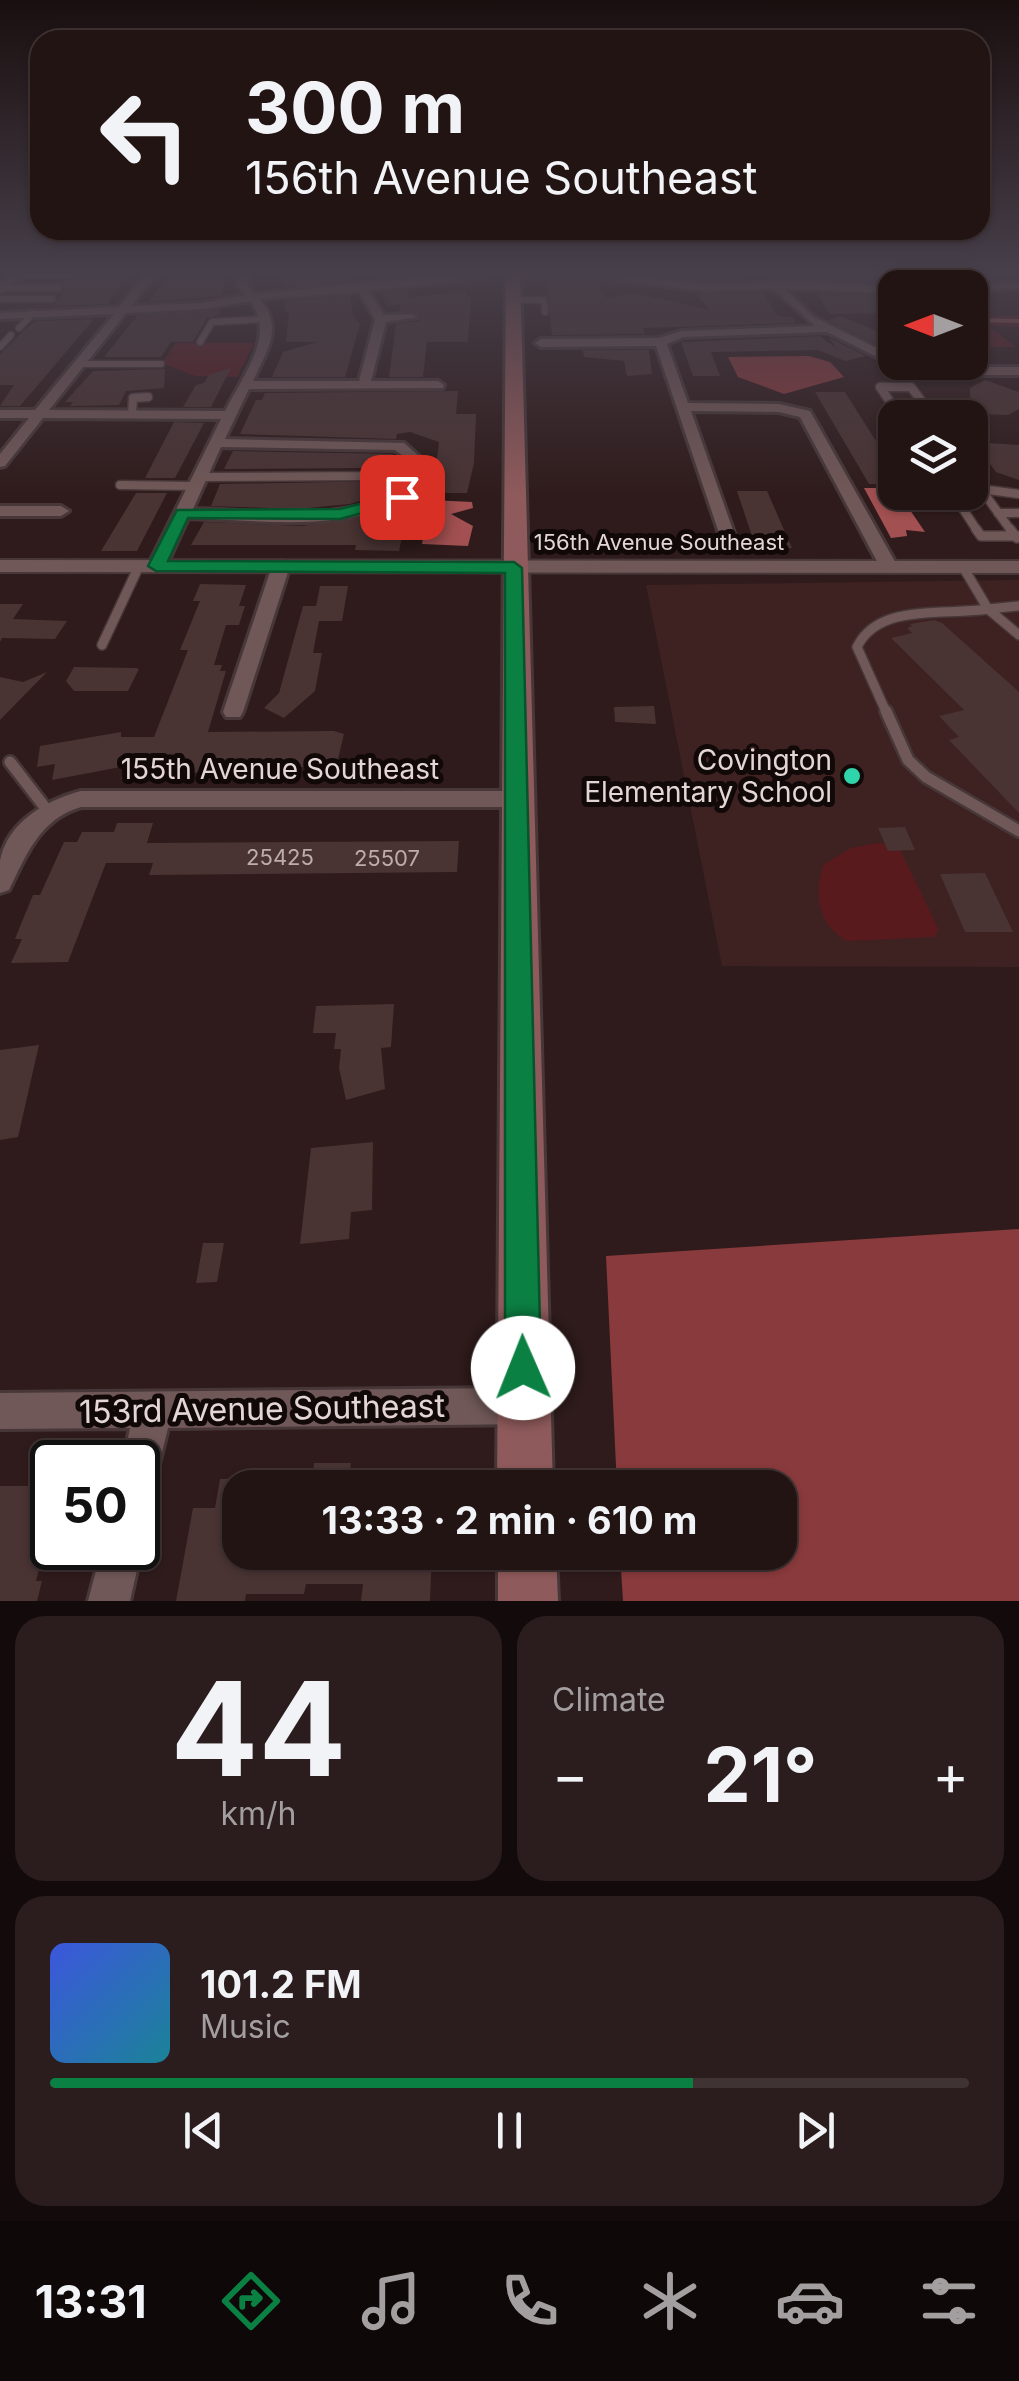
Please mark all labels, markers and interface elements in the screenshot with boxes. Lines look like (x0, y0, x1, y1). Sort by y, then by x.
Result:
text: 300 m (245, 65, 465, 150)
icon: left (80, 70, 210, 200)
text: 156th Avenue Southeast (245, 150, 758, 205)
north arrow (878, 270, 988, 380)
map controls (878, 270, 988, 510)
button: layers (878, 400, 988, 510)
pin (360, 455, 445, 540)
icon: arrive (375, 470, 430, 525)
street label: 156th Avenue Southeast (534, 529, 784, 555)
place label: Covington Elementary School (584, 743, 832, 809)
street label: 155th Avenue Southeast (121, 752, 439, 786)
marker: Covington Elementary School (841, 765, 863, 787)
house number: 25425 (246, 844, 314, 870)
house number: 25507 (354, 845, 420, 871)
position arrow (471, 1316, 575, 1420)
street label: 153rd Avenue Southeast (79, 1386, 445, 1431)
speed limit sign: 50 (30, 1440, 160, 1570)
text: 13:33 · 2 min · 610 m (322, 1497, 697, 1543)
text: 44 (171, 1650, 346, 1807)
text: Climate (552, 1680, 666, 1719)
text: 21° (703, 1729, 818, 1820)
text: − (552, 1742, 588, 1808)
text: + (933, 1742, 969, 1808)
text: km/h (220, 1794, 297, 1833)
text: 101.2 FM (200, 1961, 362, 2007)
text: Music (200, 2007, 291, 2046)
icon: previous (176, 2103, 231, 2158)
icon: pause (482, 2103, 537, 2158)
icon: next (788, 2103, 843, 2158)
icon: directions (216, 2266, 286, 2336)
icon: music (356, 2266, 426, 2336)
icon: phone (495, 2266, 565, 2336)
icon: climate (635, 2266, 705, 2336)
icon: car (775, 2266, 845, 2336)
icon: filters (914, 2266, 984, 2336)
text: 13:31 (35, 2274, 147, 2329)

